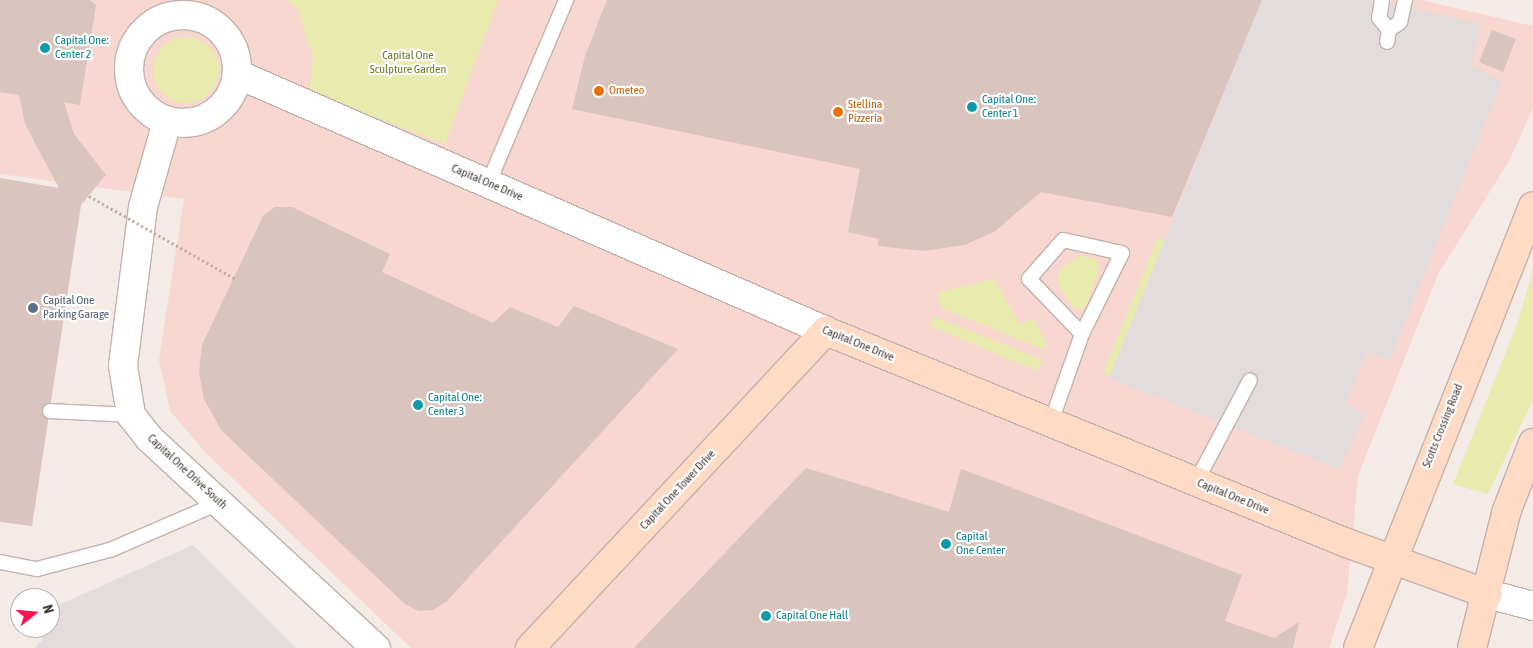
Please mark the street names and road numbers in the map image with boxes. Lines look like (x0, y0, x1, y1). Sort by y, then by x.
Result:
street label: Capital One Drive (449, 161, 525, 205)
street label: Capital One Drive (820, 323, 896, 365)
street label: Scotts Crossing Road (1420, 382, 1466, 470)
street label: Capital One Drive South (144, 431, 230, 513)
street label: Capital One Tower Drive (637, 447, 719, 533)
street label: Capital One Drive (1195, 476, 1271, 518)

